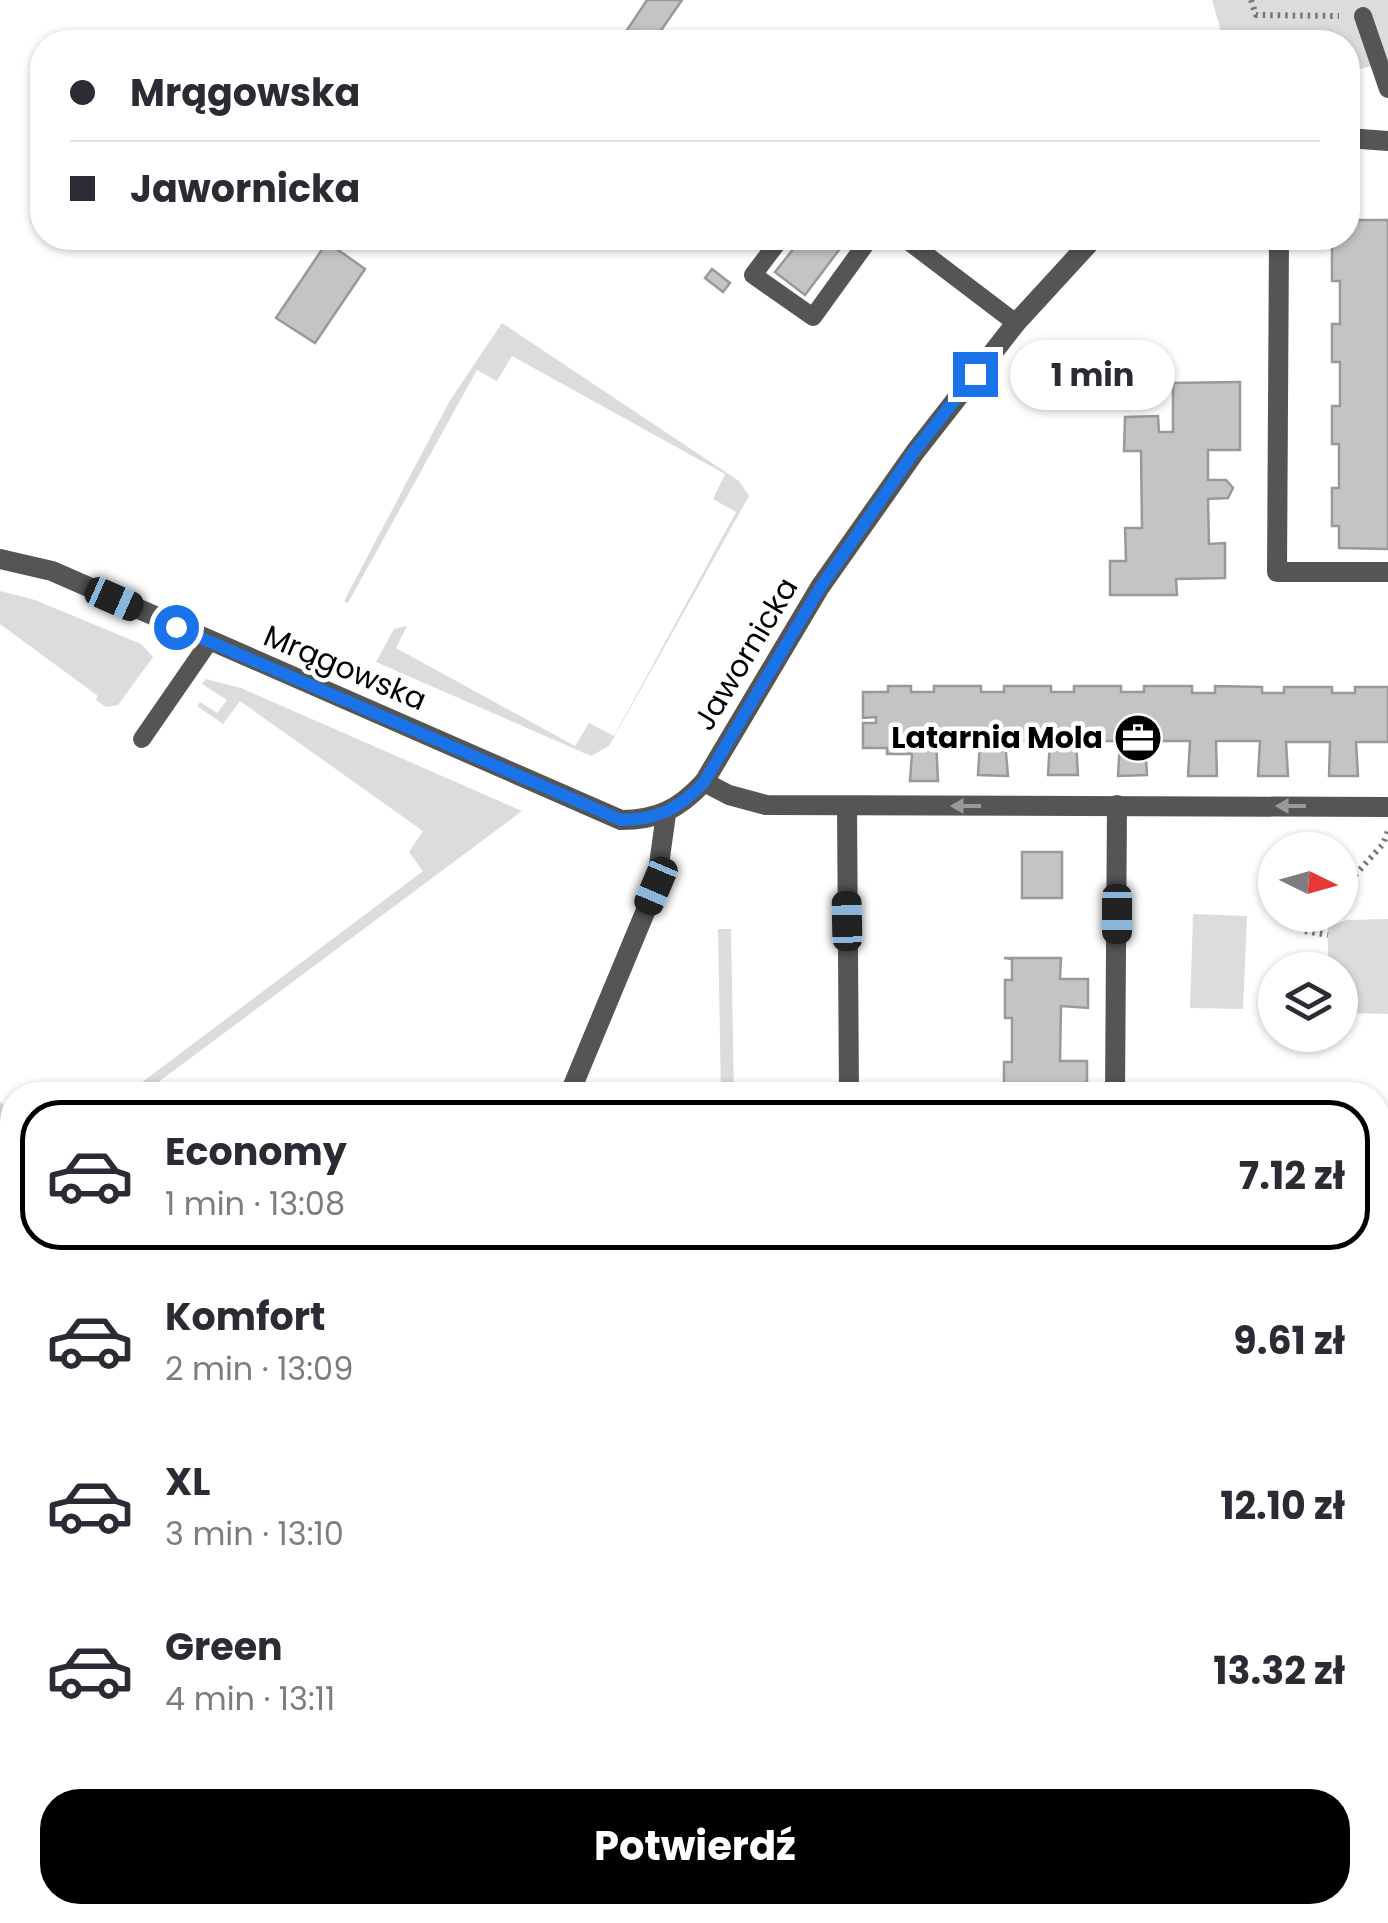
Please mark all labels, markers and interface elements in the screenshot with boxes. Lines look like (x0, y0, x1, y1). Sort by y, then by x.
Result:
text: Mrągowska (130, 66, 360, 119)
text: Jawornicka (130, 162, 360, 215)
callout: 1 min (1010, 339, 1175, 409)
route end (953, 352, 998, 397)
text: 1 min (1051, 352, 1134, 397)
street label: Jawornicka (683, 569, 808, 738)
car (80, 573, 148, 625)
route start (154, 605, 199, 650)
street label: Mrągowska (257, 614, 433, 721)
office icon: Latarnia Mola (1112, 712, 1164, 764)
place label: Latarnia Mola (891, 716, 1103, 759)
one-way arrow (949, 798, 981, 814)
one-way arrow (1274, 798, 1306, 814)
north arrow (1258, 832, 1358, 932)
map controls (1258, 832, 1358, 1052)
car (630, 853, 682, 919)
car (1102, 884, 1132, 944)
car (831, 891, 863, 951)
button: layers (1258, 952, 1358, 1052)
text: Economy (165, 1125, 347, 1178)
icon: car (45, 1130, 135, 1220)
text: 7.12 zł (1239, 1149, 1345, 1202)
text: 1 min · 13:08 (165, 1181, 345, 1226)
text: Komfort (165, 1290, 326, 1343)
icon: car (45, 1295, 135, 1385)
text: 9.61 zł (1233, 1314, 1345, 1367)
text: 2 min · 13:09 (165, 1346, 353, 1391)
text: XL (165, 1455, 210, 1508)
icon: car (45, 1460, 135, 1550)
text: 12.10 zł (1220, 1479, 1345, 1532)
text: 3 min · 13:10 (165, 1511, 344, 1556)
text: Green (165, 1620, 283, 1673)
icon: car (45, 1625, 135, 1715)
text: 13.32 zł (1213, 1644, 1345, 1697)
text: 4 min · 13:11 (165, 1676, 335, 1721)
button: Potwierdź (40, 1789, 1350, 1904)

